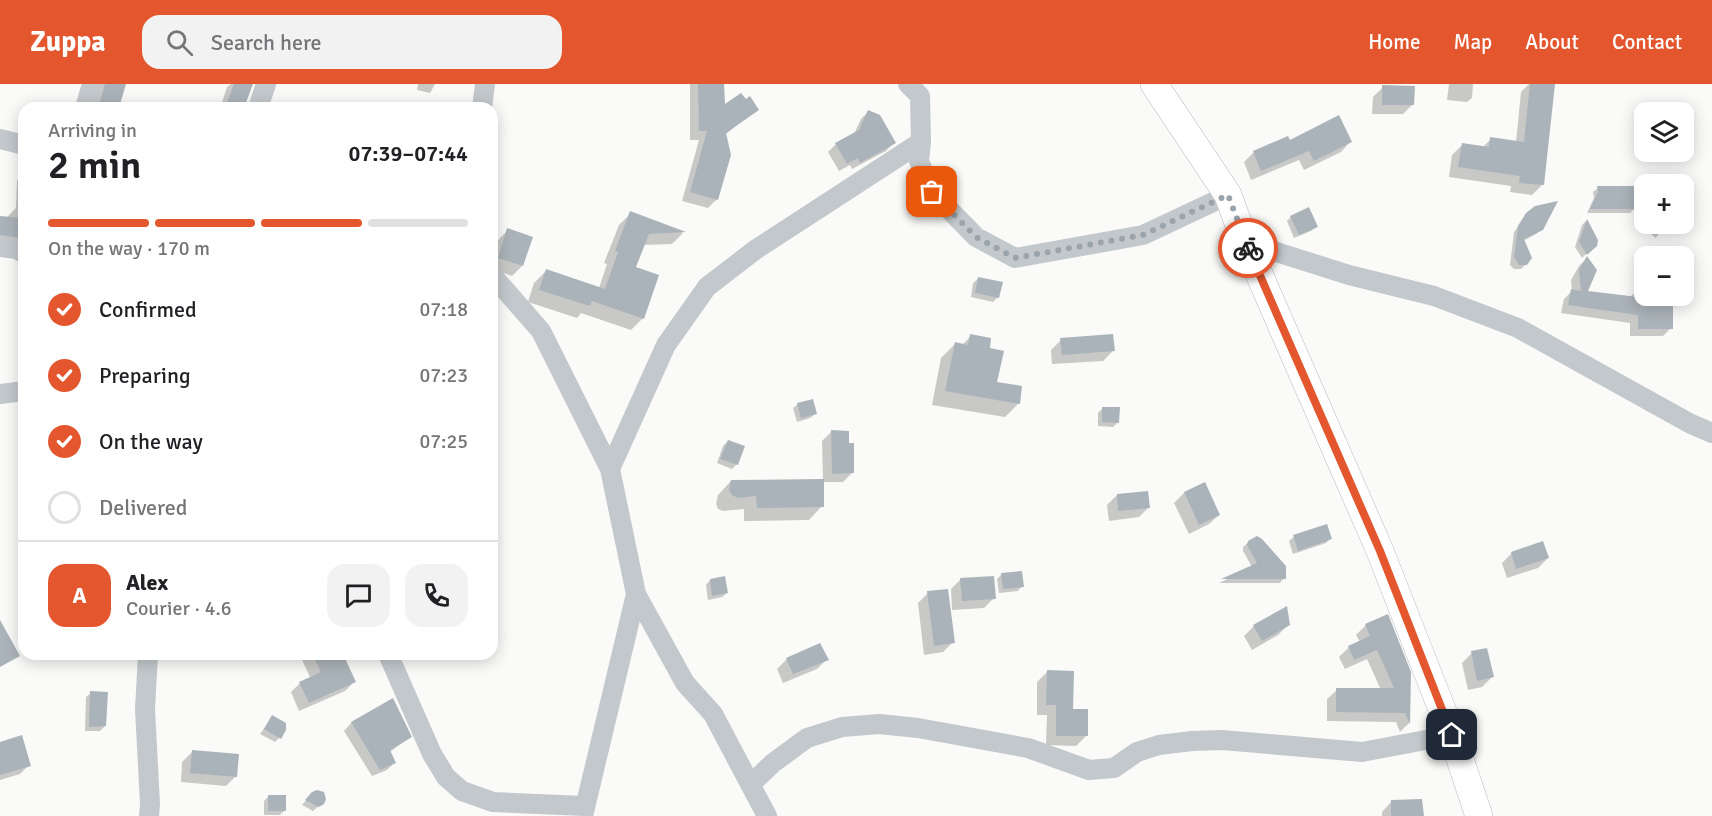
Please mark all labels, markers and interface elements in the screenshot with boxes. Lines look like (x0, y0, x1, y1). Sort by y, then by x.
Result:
search box (142, 15, 562, 69)
text: Zuppa (30, 25, 106, 59)
icon: search (163, 26, 196, 59)
text: Search here (211, 29, 322, 56)
text: Home (1368, 29, 1421, 55)
text: Map (1454, 29, 1492, 55)
text: About (1525, 29, 1579, 55)
text: Contact (1612, 29, 1682, 55)
map controls (1634, 102, 1694, 306)
button: layers (1634, 102, 1694, 162)
text: Arriving in (48, 118, 137, 143)
text: 07:39–07:44 (349, 140, 468, 167)
text: 2 min (48, 141, 141, 189)
pin (906, 166, 957, 217)
button: + (1634, 174, 1694, 234)
icon: bag (915, 175, 948, 208)
courier (1218, 218, 1278, 278)
icon: bike (1232, 232, 1265, 265)
text: On the way · 170 m (48, 236, 210, 261)
button: − (1634, 246, 1694, 306)
icon: check (48, 293, 81, 326)
text: Confirmed (99, 296, 197, 323)
text: 07:18 (419, 297, 468, 322)
icon: check (48, 359, 81, 392)
text: Preparing (99, 362, 191, 389)
text: 07:23 (419, 363, 468, 388)
icon: check (48, 425, 81, 458)
text: On the way (99, 428, 203, 455)
text: 07:25 (419, 429, 468, 454)
text: Delivered (99, 494, 187, 521)
button: chat (327, 564, 390, 627)
button: phone (405, 564, 468, 627)
text: Alex (126, 569, 168, 596)
text: A (72, 582, 87, 609)
text: Courier · 4.6 (126, 596, 232, 621)
pin (1426, 709, 1477, 760)
icon: home (1435, 718, 1468, 751)

